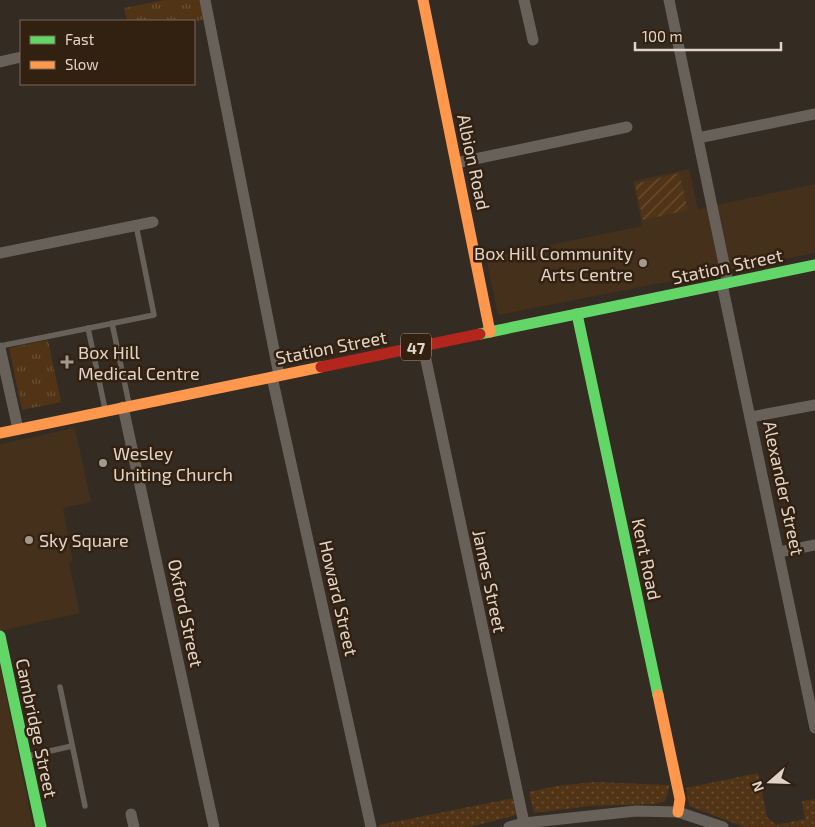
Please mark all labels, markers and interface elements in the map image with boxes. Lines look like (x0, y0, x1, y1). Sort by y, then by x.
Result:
legend (20, 20, 195, 85)
scale bar (635, 20, 781, 52)
text: 100 m (642, 27, 683, 45)
text: Fast (65, 30, 95, 48)
text: Slow (65, 55, 99, 73)
street label: Albion Road (453, 112, 495, 212)
place label: Box Hill Community Arts Centre (474, 242, 633, 285)
street label: Station Street (670, 243, 785, 288)
marker: Box Hill Community Arts Centre (637, 257, 649, 269)
street label: Station Street (274, 325, 389, 369)
road number: 47 (401, 334, 431, 361)
place label: Box Hill Medical Centre (78, 341, 200, 384)
marker: Box Hill Medical Centre (60, 355, 74, 369)
street label: Alexander Street (759, 419, 809, 557)
place label: Wesley Uniting Church (113, 442, 233, 485)
marker: Wesley Uniting Church (97, 457, 109, 469)
street label: Kent Road (628, 516, 666, 602)
street label: James Street (468, 528, 512, 635)
place label: Sky Square (39, 529, 129, 551)
marker: Sky Square (23, 534, 35, 546)
street label: Howard Street (315, 538, 363, 658)
street label: Oxford Street (164, 557, 208, 669)
street label: Cambridge Street (11, 656, 63, 800)
north arrow (745, 757, 795, 807)
text: N (748, 779, 767, 794)

